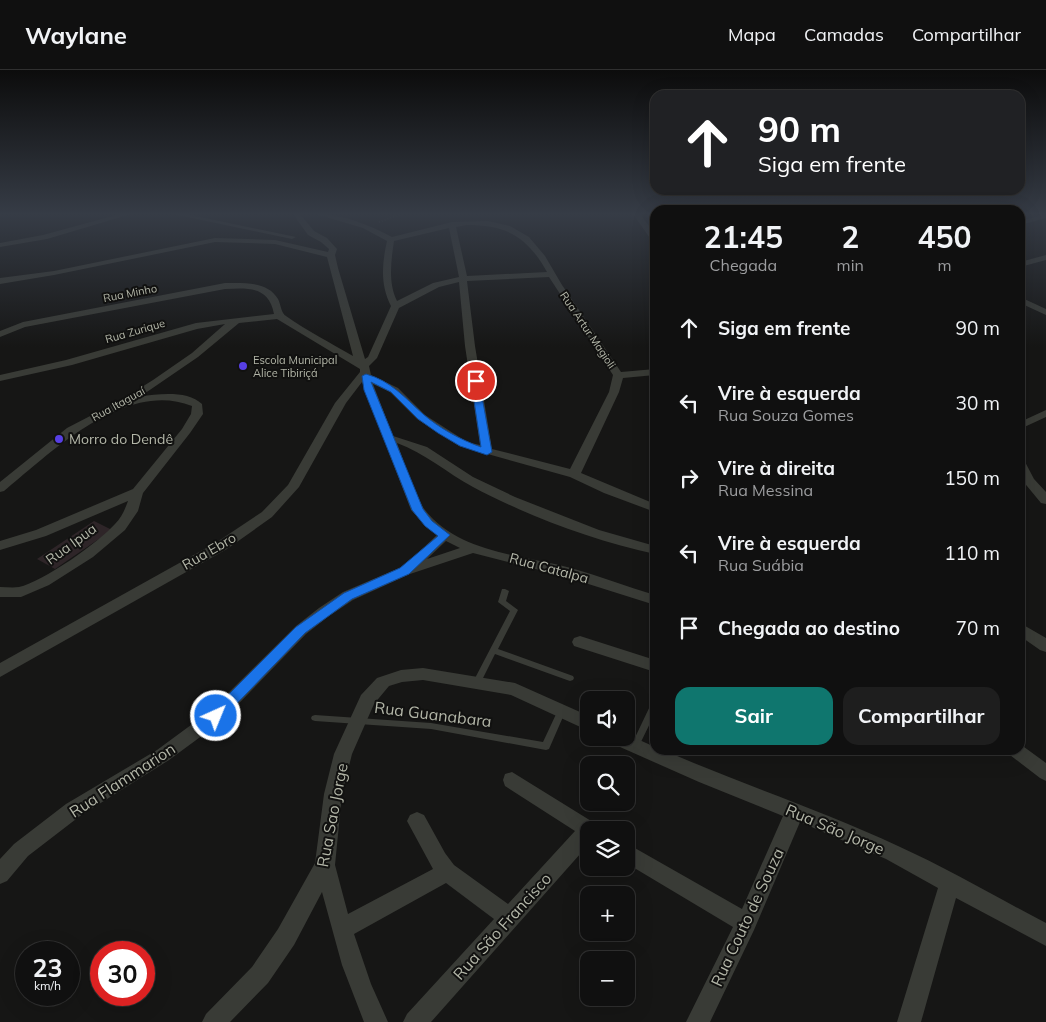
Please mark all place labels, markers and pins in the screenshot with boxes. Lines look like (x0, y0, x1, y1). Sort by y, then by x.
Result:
place label: Escola Municipal Alice Tibiriçá (253, 353, 337, 380)
marker: Escola Municipal Alice Tibiriçá (237, 360, 249, 372)
pin (455, 360, 497, 402)
place label: Morro do Dendê (69, 430, 173, 448)
marker: Morro do Dendê (53, 433, 65, 445)

